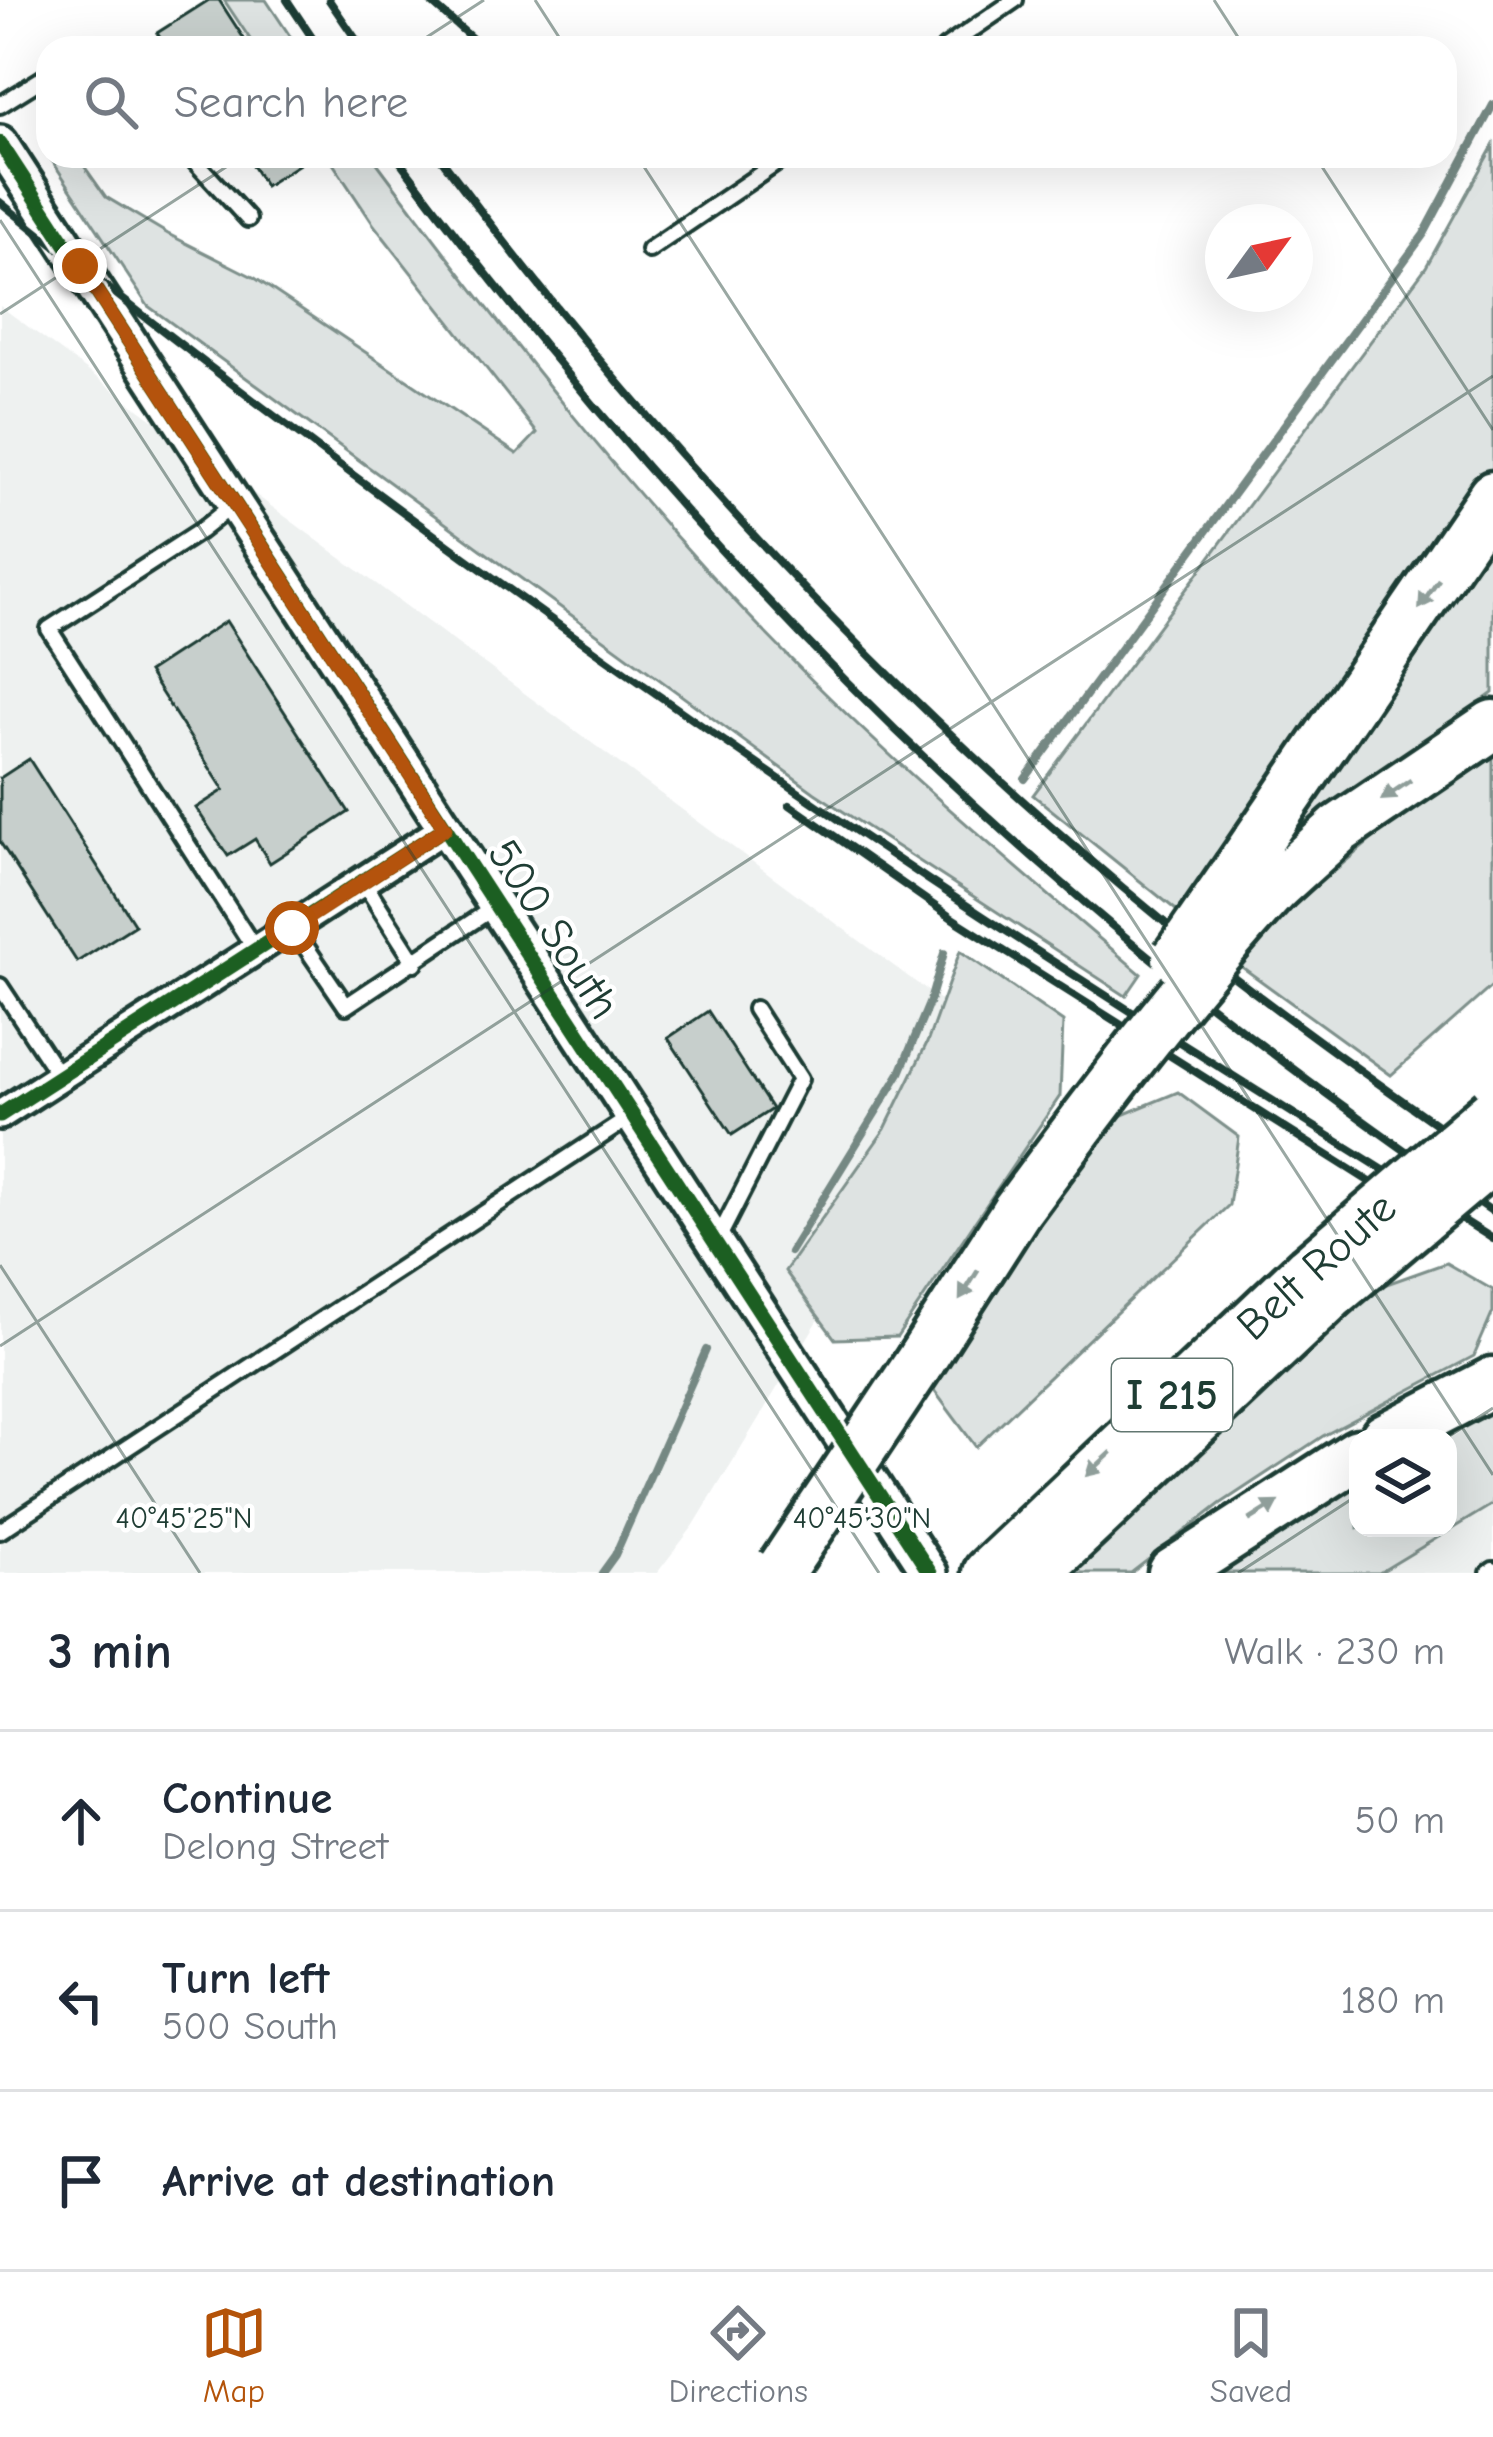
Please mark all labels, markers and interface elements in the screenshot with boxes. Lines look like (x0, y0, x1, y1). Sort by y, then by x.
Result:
search box (36, 36, 1457, 168)
icon: search (78, 69, 144, 135)
text: Search here (174, 76, 408, 128)
north arrow (1205, 204, 1313, 312)
route end (53, 239, 107, 293)
one-way arrow (1418, 578, 1441, 610)
one-way arrow (1379, 778, 1412, 801)
street label: 500 South (477, 830, 631, 1028)
route start (265, 901, 319, 955)
street label: Belt Route (1226, 1181, 1406, 1351)
one-way arrow (958, 1269, 980, 1301)
road number: I 215 (1112, 1359, 1232, 1431)
map controls (1349, 1429, 1457, 1537)
button: layers (1349, 1429, 1457, 1537)
one-way arrow (1085, 1450, 1114, 1478)
text: 40°45'25"N (116, 1501, 252, 1536)
text: 40°45'30"N (793, 1501, 931, 1536)
one-way arrow (1248, 1501, 1281, 1523)
text: 3 min (48, 1622, 172, 1681)
text: Walk · 230 m (1224, 1629, 1445, 1674)
text: Continue (162, 1772, 332, 1824)
icon: ahead (48, 1788, 114, 1854)
text: 50 m (1355, 1798, 1445, 1843)
text: Delong Street (162, 1824, 388, 1869)
text: Turn left (162, 1952, 329, 2004)
icon: left (48, 1968, 114, 2034)
text: 180 m (1340, 1978, 1445, 2023)
text: 500 South (162, 2004, 338, 2049)
icon: arrive (48, 2148, 114, 2214)
text: Arrive at destination (162, 2155, 555, 2207)
tab: Map (201, 2300, 267, 2410)
tab: Directions (669, 2300, 808, 2410)
tab: Saved (1210, 2300, 1292, 2410)

